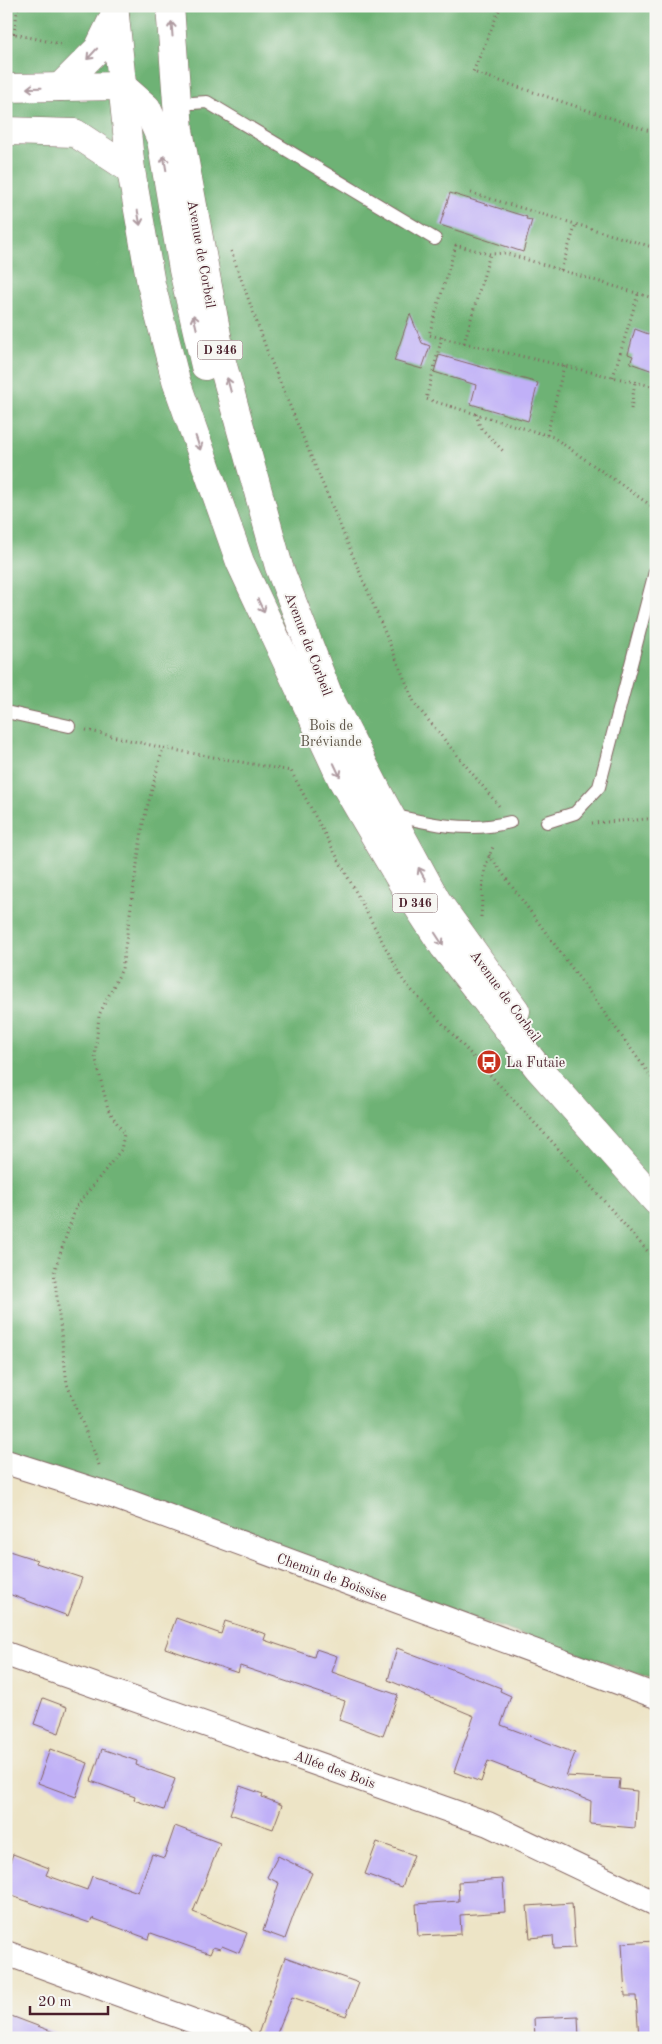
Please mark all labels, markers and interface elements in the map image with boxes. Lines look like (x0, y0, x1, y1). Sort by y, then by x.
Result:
one-way arrow (167, 21, 176, 37)
one-way arrow (86, 48, 98, 60)
one-way arrow (26, 83, 42, 93)
one-way arrow (159, 155, 169, 171)
street label: Avenue de Corbeil (185, 199, 217, 309)
one-way arrow (135, 210, 145, 226)
one-way arrow (190, 315, 199, 331)
road number: D 346 (198, 340, 242, 360)
one-way arrow (223, 377, 233, 393)
one-way arrow (194, 435, 203, 450)
street label: Avenue de Corbeil (282, 591, 334, 698)
one-way arrow (256, 599, 266, 614)
park label: Bois de Bréviande (300, 719, 362, 749)
one-way arrow (332, 762, 342, 777)
one-way arrow (417, 867, 427, 882)
road number: D 346 (392, 894, 438, 912)
one-way arrow (433, 932, 444, 946)
street label: Avenue de Corbeil (467, 948, 543, 1045)
bus stop icon: La Futaie (476, 1049, 502, 1075)
place label: La Futaie (506, 1056, 565, 1070)
street label: Chemin de Boissise (275, 1551, 389, 1604)
street label: Allée des Bois (292, 1749, 377, 1791)
scale bar (30, 1984, 108, 2016)
text: 20 m (38, 1995, 72, 2010)

